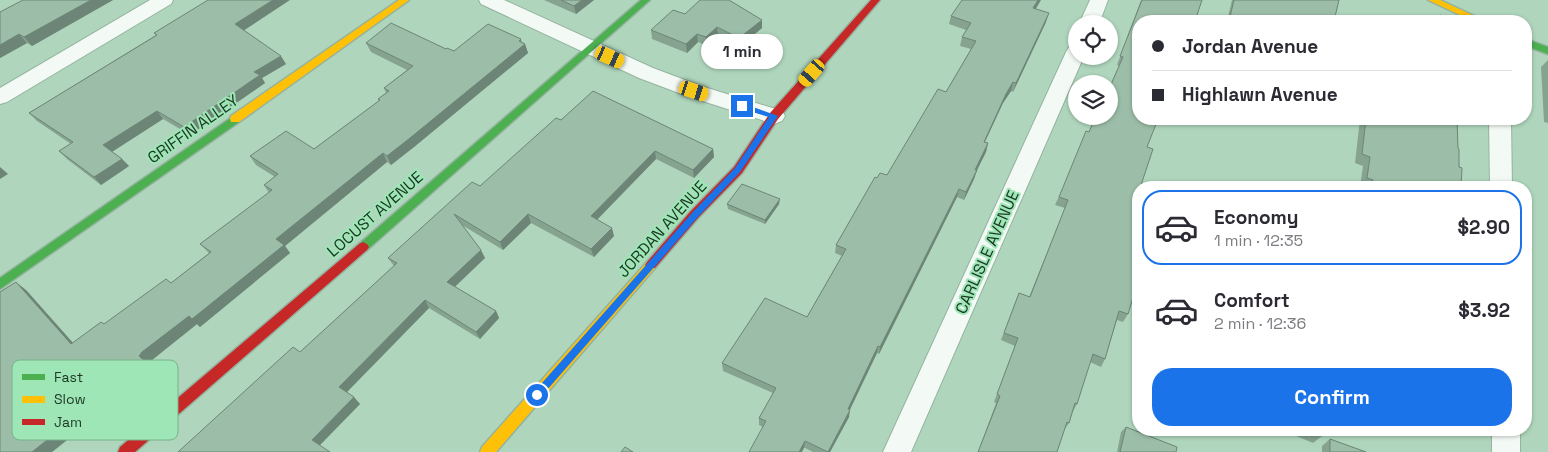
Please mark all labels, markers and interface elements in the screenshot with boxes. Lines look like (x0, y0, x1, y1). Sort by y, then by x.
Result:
map controls (1068, 15, 1118, 125)
button: locate (1068, 15, 1118, 65)
callout: 1 min (701, 34, 783, 68)
text: Jordan Avenue (1182, 34, 1318, 59)
text: 1 min (722, 41, 762, 62)
car (593, 44, 626, 70)
car (796, 57, 827, 89)
button: layers (1068, 75, 1118, 125)
car (677, 79, 710, 103)
text: Highlawn Avenue (1182, 82, 1338, 107)
street label: GRIFFIN ALLEY (143, 90, 243, 168)
route end (731, 95, 753, 117)
street label: LOCUST AVENUE (323, 166, 427, 262)
street label: JORDAN AVENUE (613, 176, 711, 282)
street label: CARLISLE AVENUE (950, 187, 1024, 317)
icon: car (1154, 205, 1199, 250)
text: Economy (1214, 205, 1298, 230)
text: $2.90 (1458, 215, 1510, 240)
text: 1 min · 12:35 (1214, 230, 1303, 251)
icon: car (1154, 288, 1199, 333)
text: Comfort (1214, 288, 1290, 313)
text: $3.92 (1458, 298, 1510, 323)
text: 2 min · 12:36 (1214, 313, 1306, 334)
legend (12, 360, 178, 440)
text: Fast (54, 368, 83, 386)
button: Confirm (1152, 368, 1512, 426)
route start (526, 384, 548, 406)
text: Slow (54, 390, 86, 408)
text: Jam (54, 413, 82, 431)

